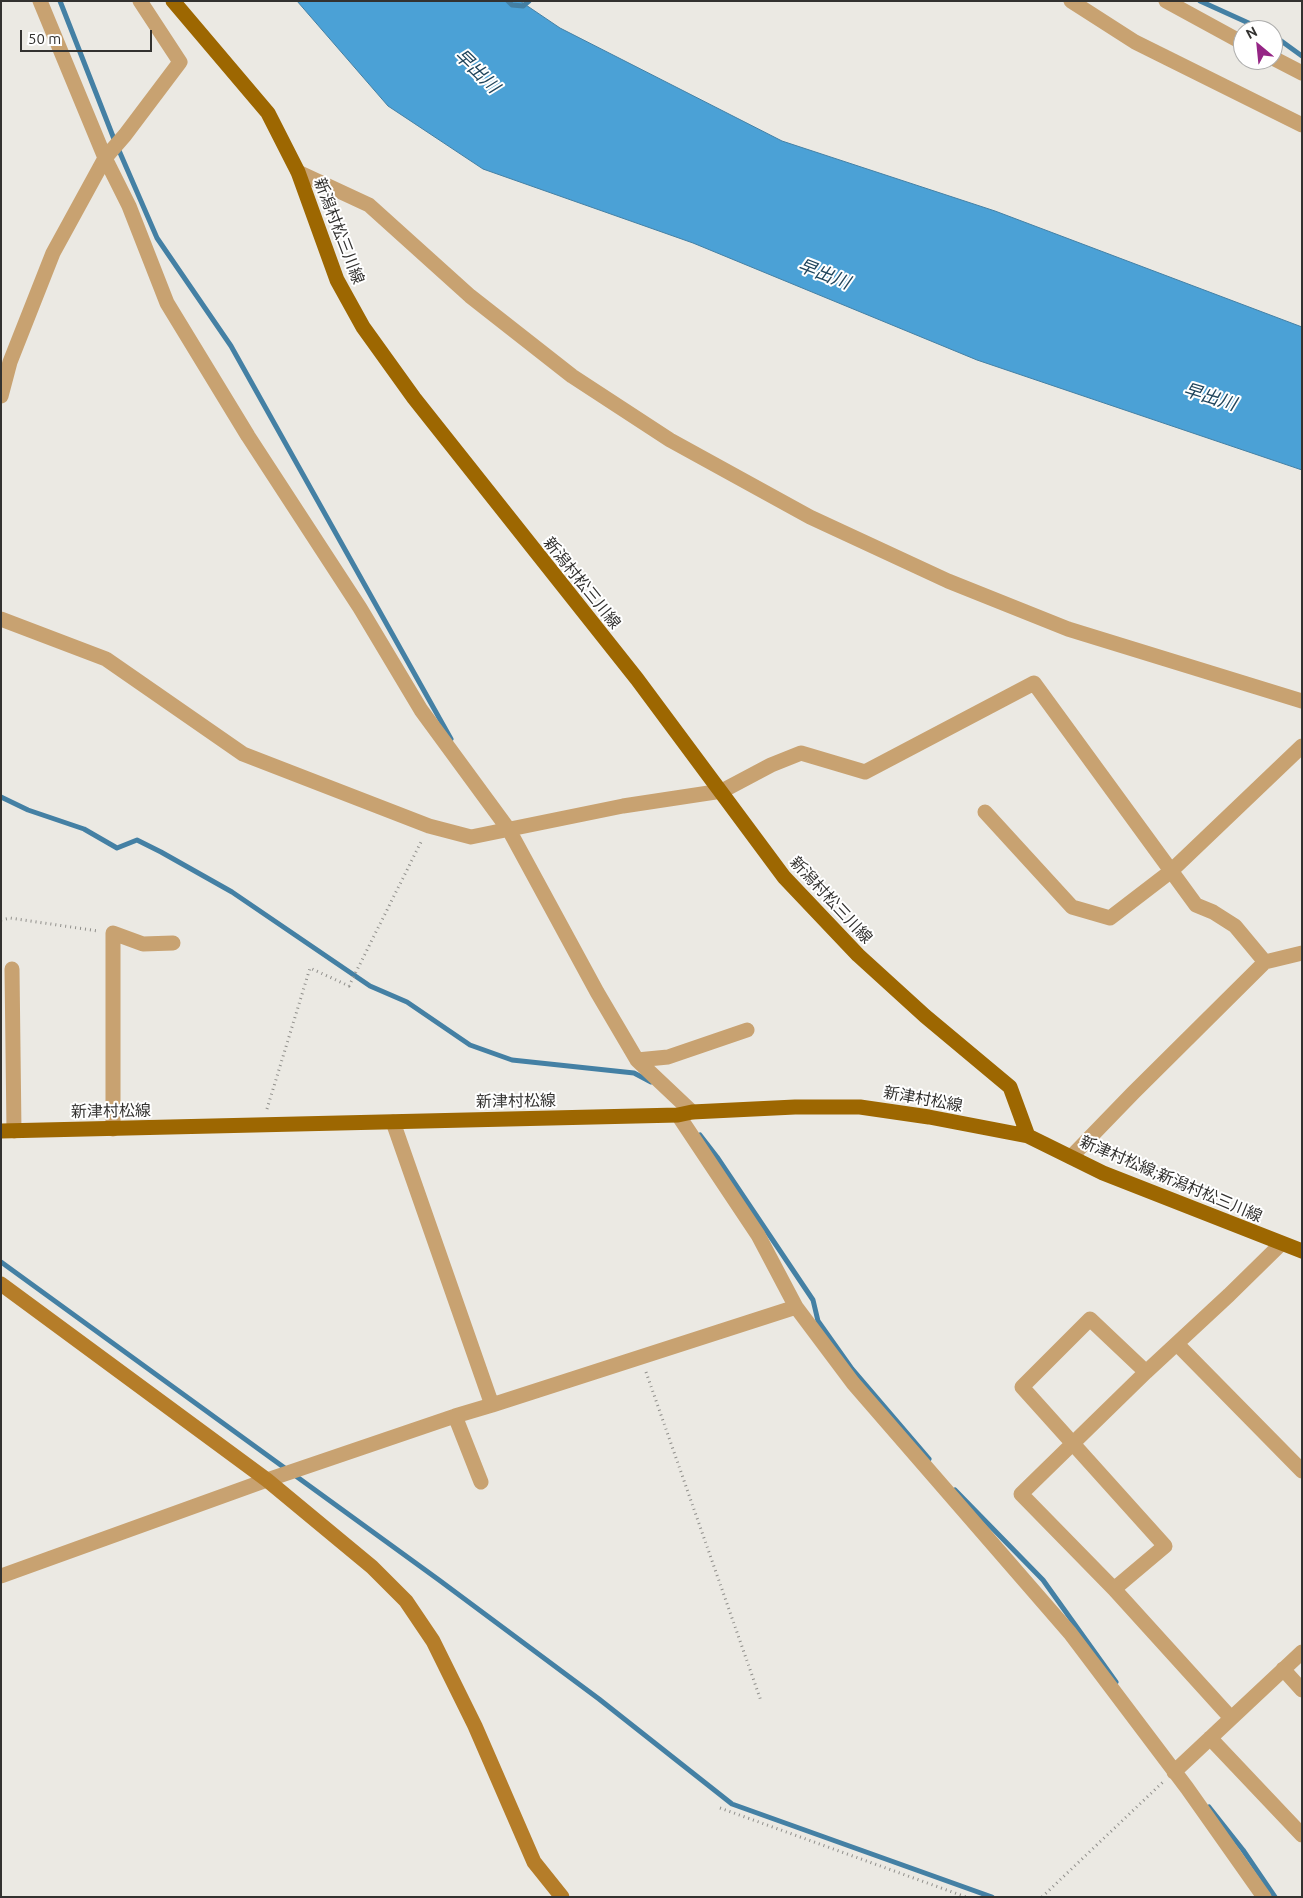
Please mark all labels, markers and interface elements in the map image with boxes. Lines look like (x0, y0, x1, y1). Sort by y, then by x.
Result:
scale bar (22, 20, 155, 52)
north arrow (1233, 20, 1283, 70)
text: N (1243, 23, 1260, 42)
text: 50 m (28, 30, 61, 47)
water label: 早出川 (450, 44, 504, 98)
street label: 新潟村松三川線 (310, 175, 368, 287)
water label: 早出川 (795, 254, 853, 294)
water label: 早出川 (1181, 379, 1239, 415)
street label: 新潟村松三川線 (539, 533, 625, 633)
street label: 新潟村松三川線 (786, 852, 876, 948)
street label: 新津村松線 (882, 1083, 964, 1115)
street label: 新津村松線 (476, 1091, 556, 1111)
street label: 新津村松線 (71, 1101, 151, 1121)
street label: 新津村松線;新潟村松三川線 (1077, 1132, 1265, 1226)

